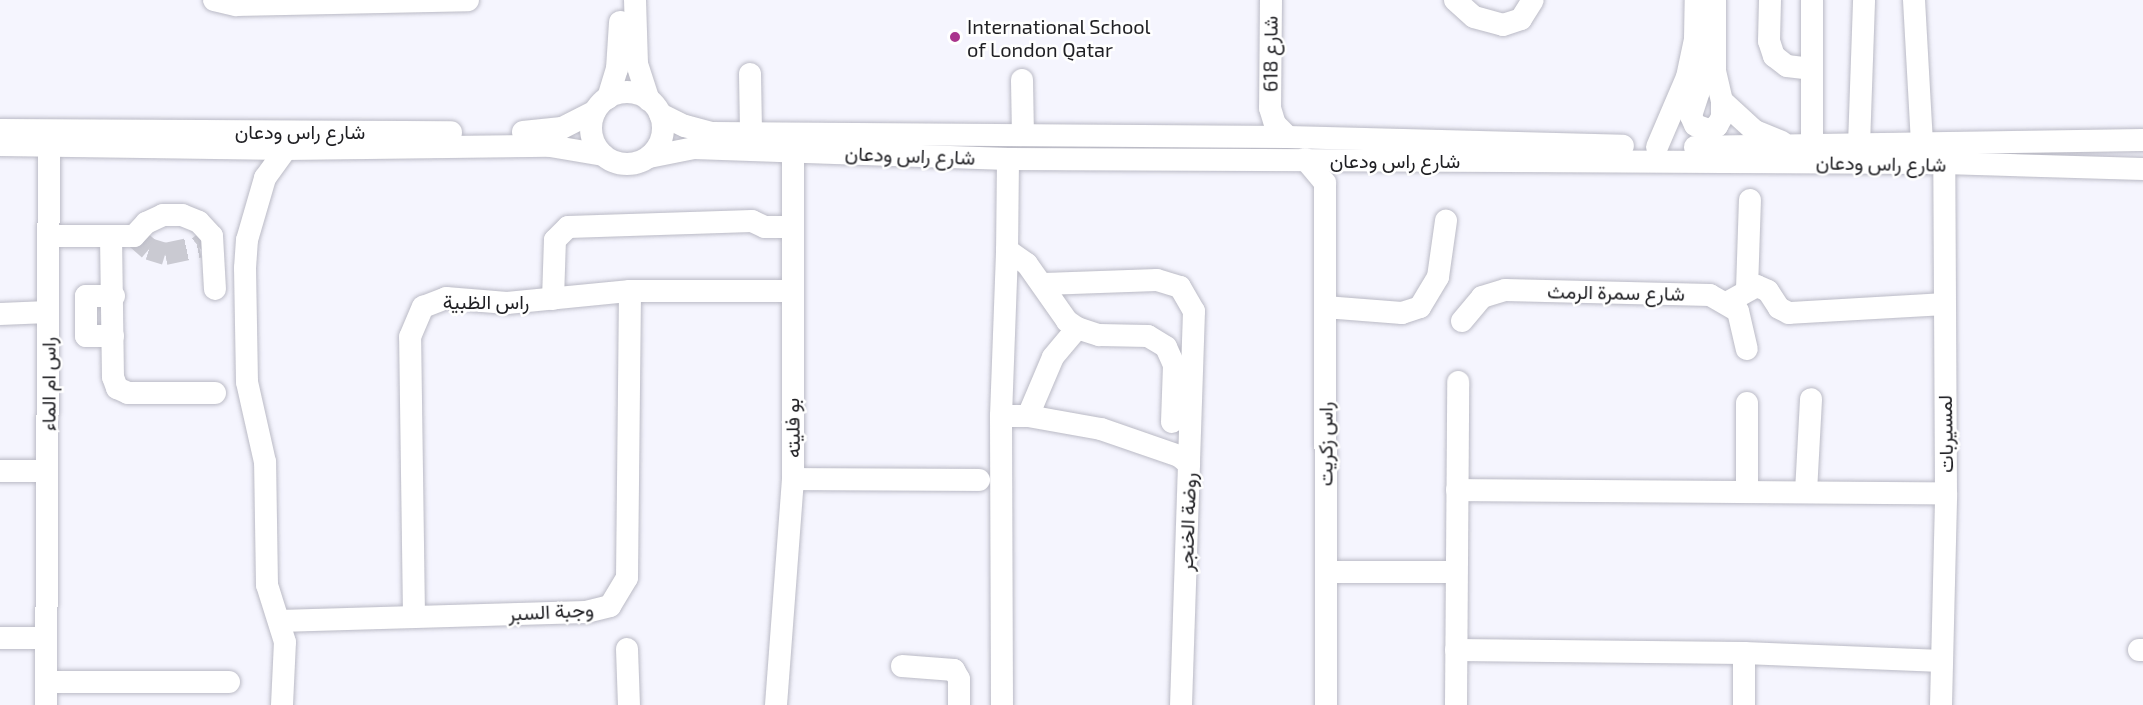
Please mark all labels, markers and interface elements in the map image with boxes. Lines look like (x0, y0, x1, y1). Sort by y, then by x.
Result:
place label: International School of London Qatar (967, 14, 1151, 61)
street label: شارع 618 (1258, 16, 1282, 92)
marker: International School of London Qatar (948, 30, 962, 44)
street label: شارع راس ودعان (235, 119, 365, 143)
street label: شارع راس ودعان (844, 141, 976, 169)
street label: شارع راس ودعان (1330, 148, 1460, 172)
street label: شارع راس ودعان (1816, 150, 1946, 176)
street label: شارع سمرة الرمث (1547, 279, 1685, 305)
street label: راس الظبية (443, 289, 529, 313)
street label: راس ام الماء (36, 337, 60, 431)
street label: لمسيربات (1932, 395, 1958, 473)
street label: بو فليته (779, 398, 805, 458)
street label: راس زكريت (1313, 402, 1337, 486)
street label: روضة الخنجر (1173, 472, 1201, 572)
street label: وجبة السبر (507, 597, 595, 625)

